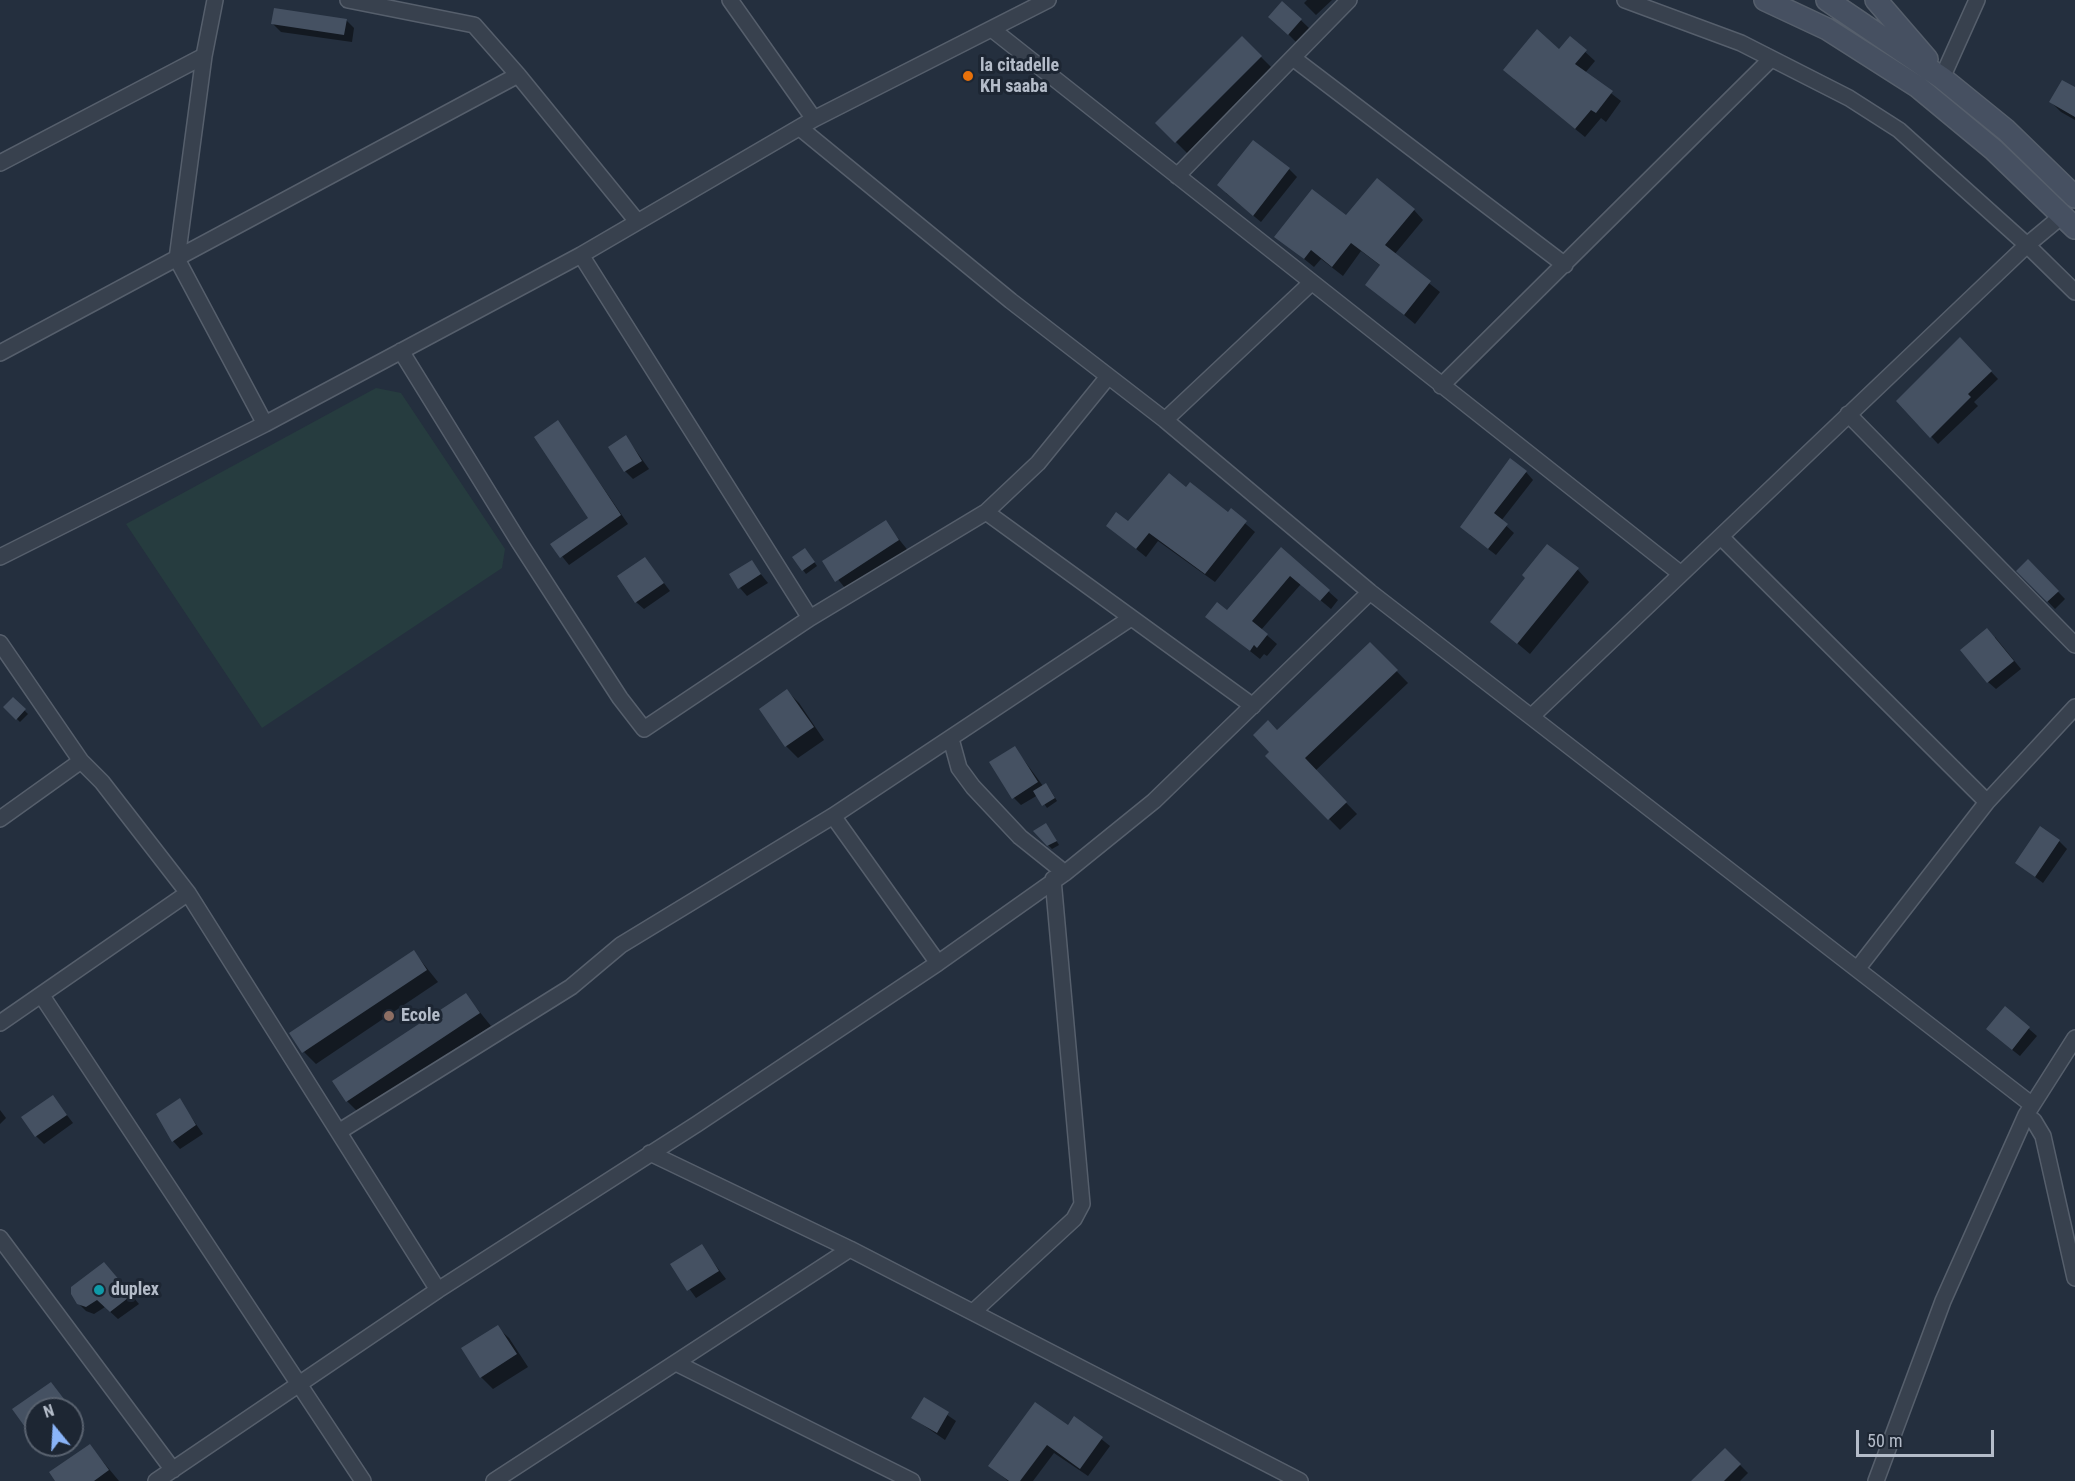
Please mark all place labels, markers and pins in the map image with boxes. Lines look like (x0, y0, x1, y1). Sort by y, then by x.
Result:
place label: la citadelle KH saaba (980, 55, 1059, 98)
marker: la citadelle KH saaba (961, 69, 975, 83)
place label: Ecole (401, 1005, 440, 1027)
marker: Ecole (382, 1009, 396, 1023)
place label: duplex (111, 1279, 159, 1301)
marker: duplex (92, 1283, 106, 1297)

